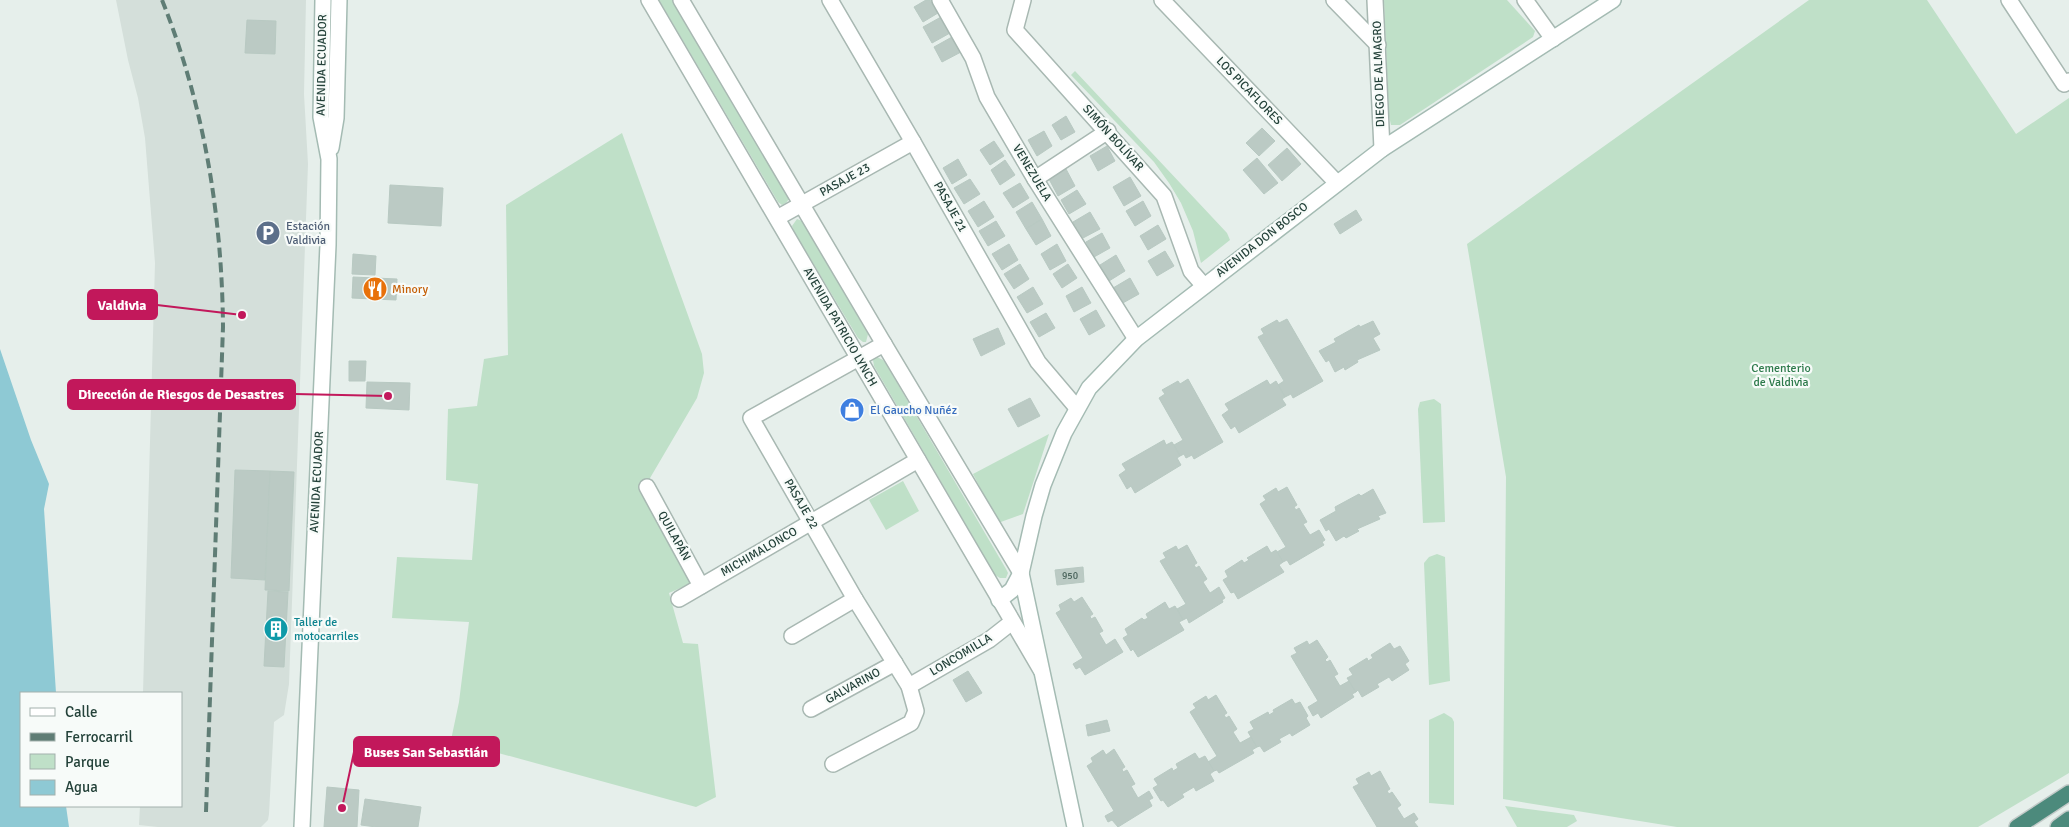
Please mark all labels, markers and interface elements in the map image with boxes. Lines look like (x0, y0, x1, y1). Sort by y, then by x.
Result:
street label: AVENIDA ECUADOR (314, 14, 330, 116)
street label: DIEGO DE ALMAGRO (1370, 20, 1388, 127)
street label: LOS PICAFLORES (1213, 54, 1285, 128)
street label: SIMÓN BOLÍVAR (1079, 102, 1147, 174)
street label: VENEZUELA (1009, 142, 1055, 205)
street label: PASAJE 23 (817, 160, 873, 200)
street label: PASAJE 21 (930, 179, 970, 235)
street label: AVENIDA DON BOSCO (1213, 199, 1311, 281)
place label: Estación Valdivia (286, 219, 330, 248)
parking icon: Estación Valdivia (255, 220, 281, 246)
street label: AVENIDA PATRICIO LYNCH (800, 265, 880, 389)
restaurant icon: Minory (362, 276, 388, 302)
place label: Minory (392, 282, 428, 297)
callout: Valdivia (88, 290, 157, 319)
text: Valdivia (98, 297, 146, 314)
park label: Cementerio de Valdivia (1751, 361, 1811, 390)
callout: Dirección de Riesgos de Desastres (68, 380, 295, 409)
text: Dirección de Riesgos de Desastres (78, 386, 284, 403)
shop icon: El Gaucho Nuñéz (839, 397, 865, 423)
place label: El Gaucho Nuñéz (870, 403, 957, 418)
street label: AVENIDA ECUADOR (307, 431, 327, 533)
street label: PASAJE 22 (781, 476, 821, 532)
street label: QUILAPÁN (654, 509, 694, 563)
street label: MICHIMALONCO (718, 524, 800, 580)
house number: 950 (1062, 570, 1078, 582)
place label: Taller de motocarriles (294, 615, 359, 644)
building icon: Taller de motocarriles (263, 616, 289, 642)
street label: LONCOMILLA (927, 630, 995, 679)
street label: GALVARINO (823, 665, 883, 707)
legend (20, 692, 182, 807)
text: Calle (65, 703, 98, 721)
text: Ferrocarril (65, 728, 133, 746)
callout: Buses San Sebastián (354, 737, 499, 766)
text: Buses San Sebastián (364, 744, 489, 761)
text: Parque (65, 753, 110, 771)
text: Agua (65, 778, 98, 796)

